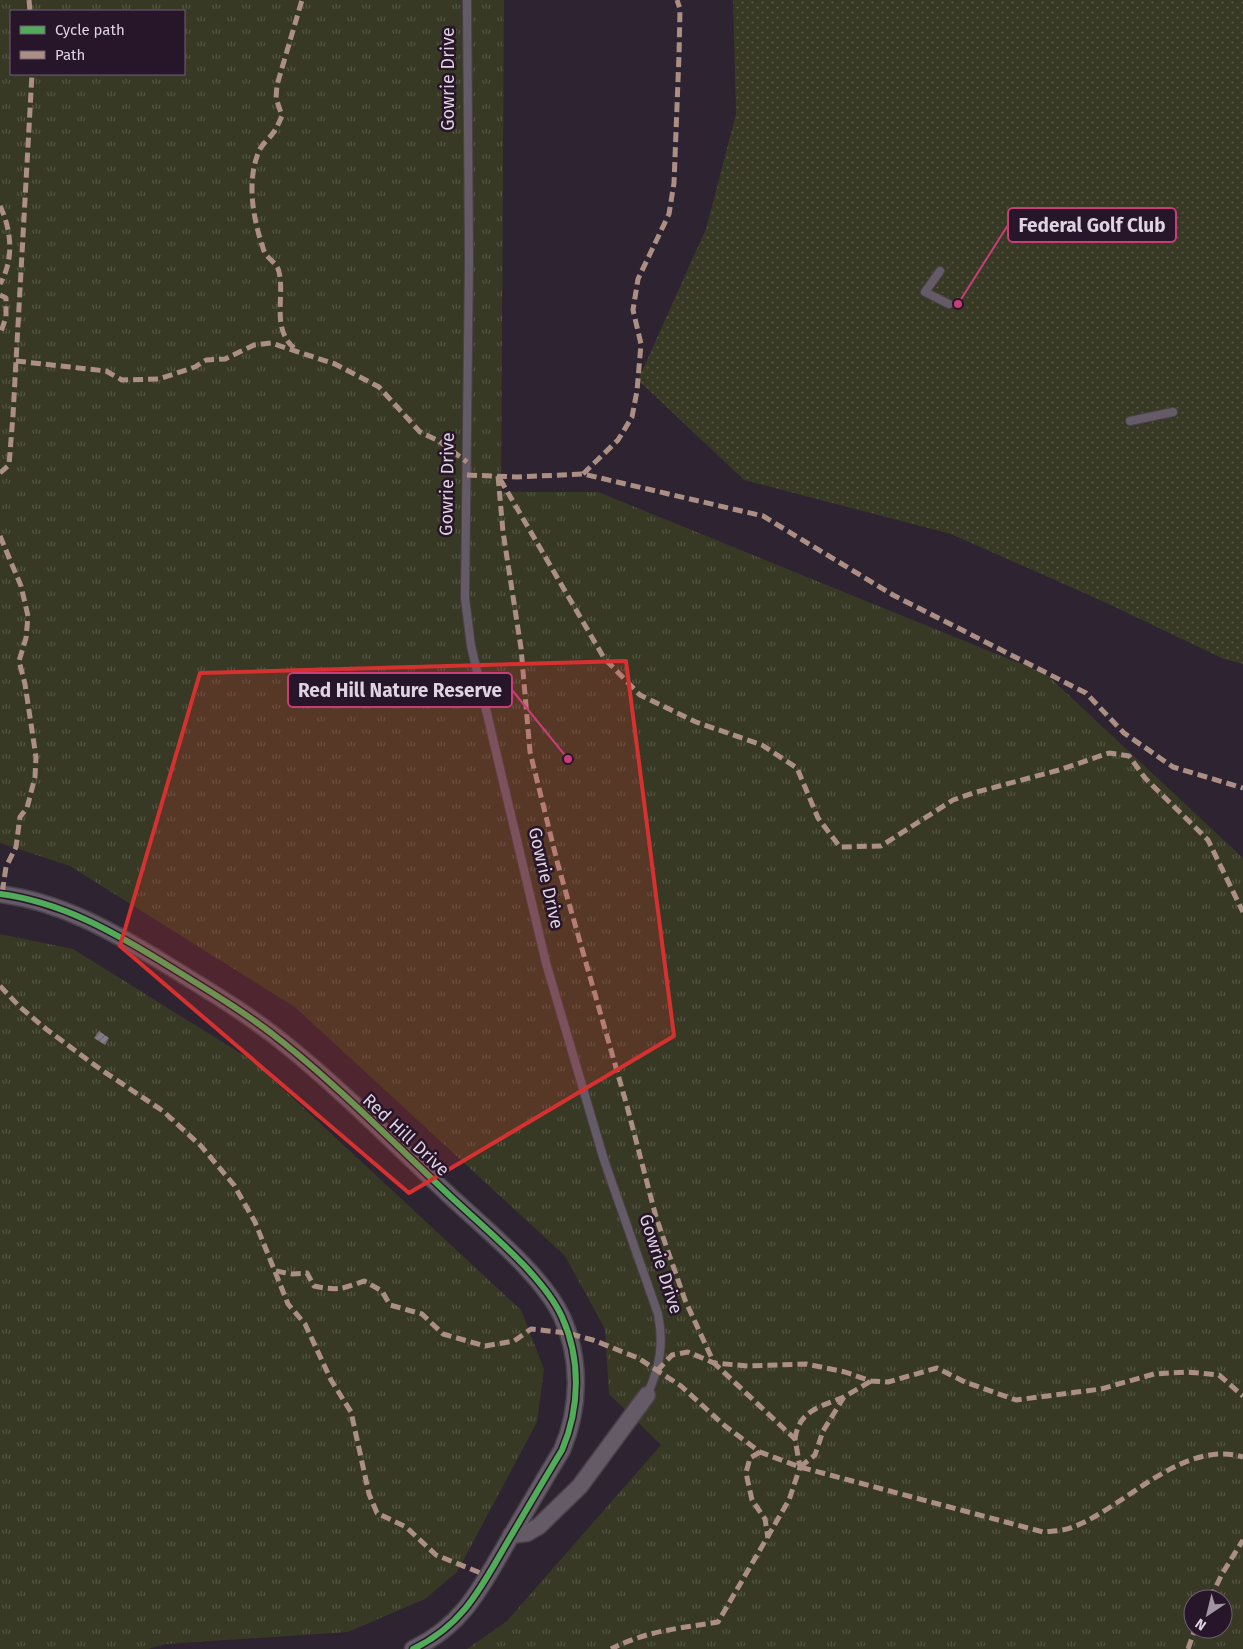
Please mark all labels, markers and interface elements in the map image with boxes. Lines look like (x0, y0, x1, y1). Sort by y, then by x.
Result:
legend (10, 10, 185, 75)
text: Cycle path (55, 21, 125, 39)
street label: Gowrie Drive (437, 27, 459, 131)
text: Path (55, 46, 85, 64)
callout: Federal Golf Club (1008, 208, 1176, 242)
text: Federal Golf Club (1018, 214, 1166, 237)
street label: Gowrie Drive (435, 432, 459, 536)
callout: Red Hill Nature Reserve (288, 673, 512, 707)
text: Red Hill Nature Reserve (298, 679, 502, 702)
street label: Gowrie Drive (524, 825, 568, 931)
street label: Red Hill Drive (358, 1089, 454, 1181)
street label: Gowrie Drive (635, 1211, 687, 1317)
north arrow (1183, 1589, 1233, 1639)
text: N (1192, 1615, 1210, 1634)

